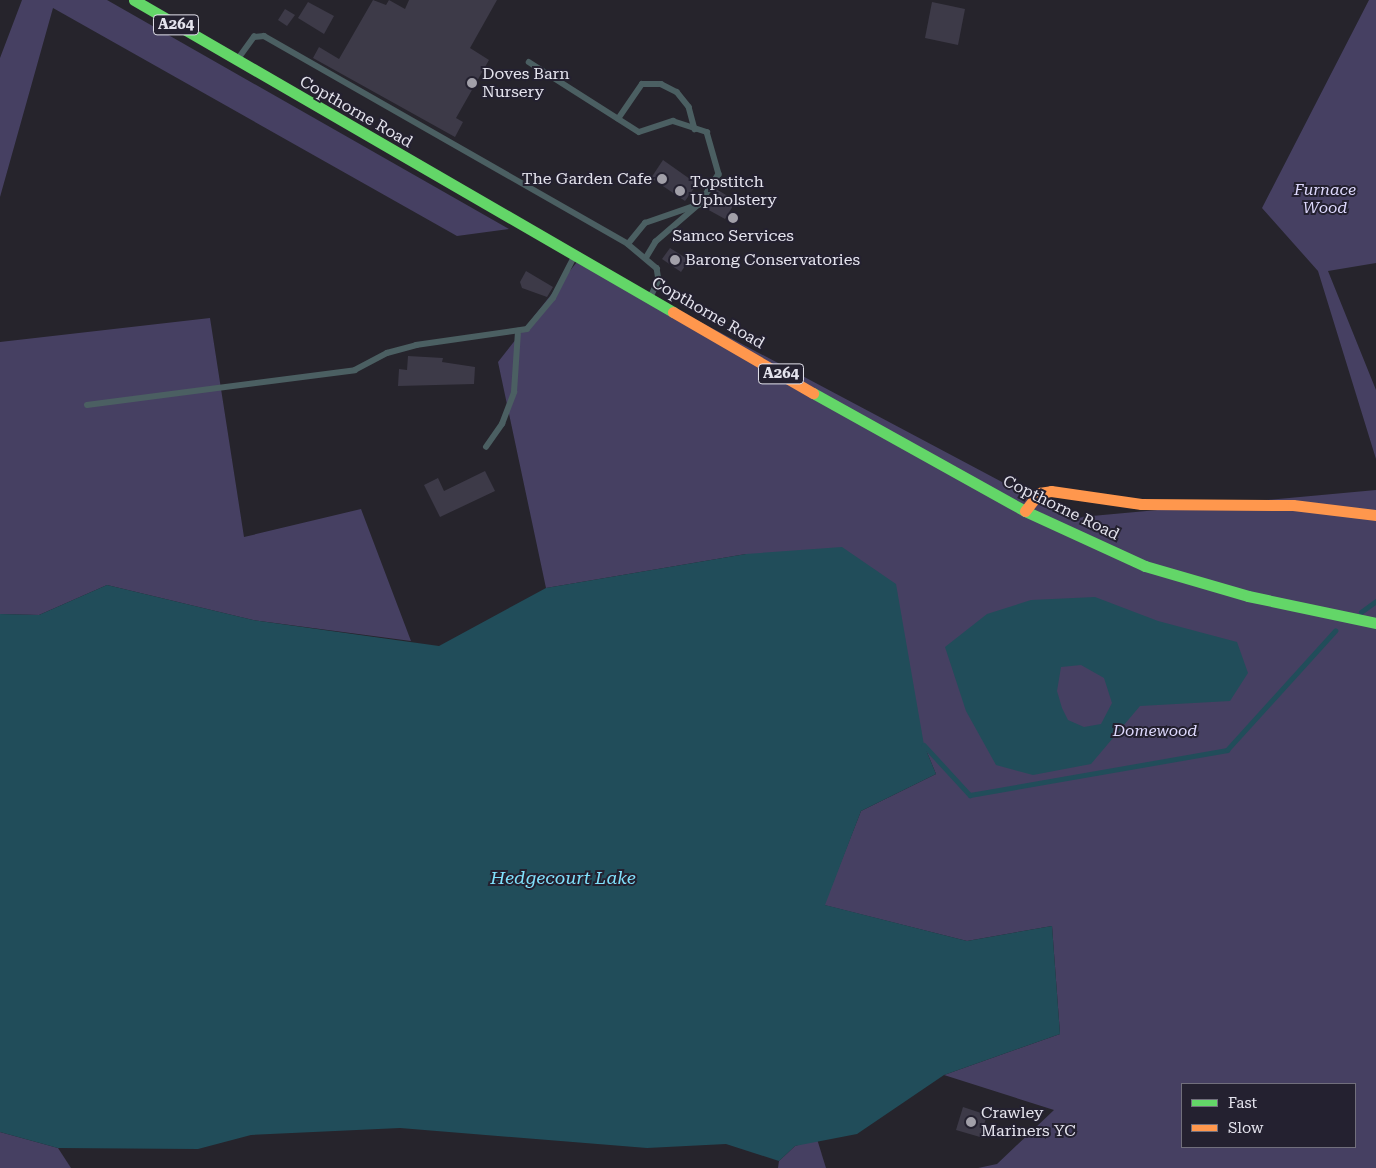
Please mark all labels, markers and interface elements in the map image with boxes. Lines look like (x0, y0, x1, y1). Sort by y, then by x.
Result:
road number: A264 (152, 12, 200, 38)
place label: Doves Barn Nursery (482, 64, 570, 102)
street label: Copthorne Road (296, 72, 416, 152)
marker: Doves Barn Nursery (466, 77, 478, 89)
place label: The Garden Cafe (522, 169, 652, 189)
place label: Topstitch Upholstery (690, 172, 777, 210)
marker: The Garden Cafe (656, 173, 668, 185)
park label: Furnace Wood (1294, 180, 1356, 218)
marker: Topstitch Upholstery (674, 185, 686, 197)
marker: Samco Services (727, 212, 739, 224)
place label: Samco Services (672, 226, 794, 246)
place label: Barong Conservatories (685, 250, 860, 270)
marker: Barong Conservatories (669, 254, 681, 266)
street label: Copthorne Road (648, 273, 768, 353)
road number: A264 (757, 362, 805, 386)
street label: Copthorne Road (1000, 472, 1122, 544)
park label: Domewood (1113, 721, 1197, 741)
water label: Hedgecourt Lake (490, 867, 636, 889)
legend (1181, 1083, 1356, 1148)
text: Fast (1228, 1094, 1257, 1112)
place label: Crawley Mariners YC (981, 1103, 1076, 1141)
marker: Crawley Mariners YC (965, 1116, 977, 1128)
text: Slow (1228, 1119, 1263, 1137)

